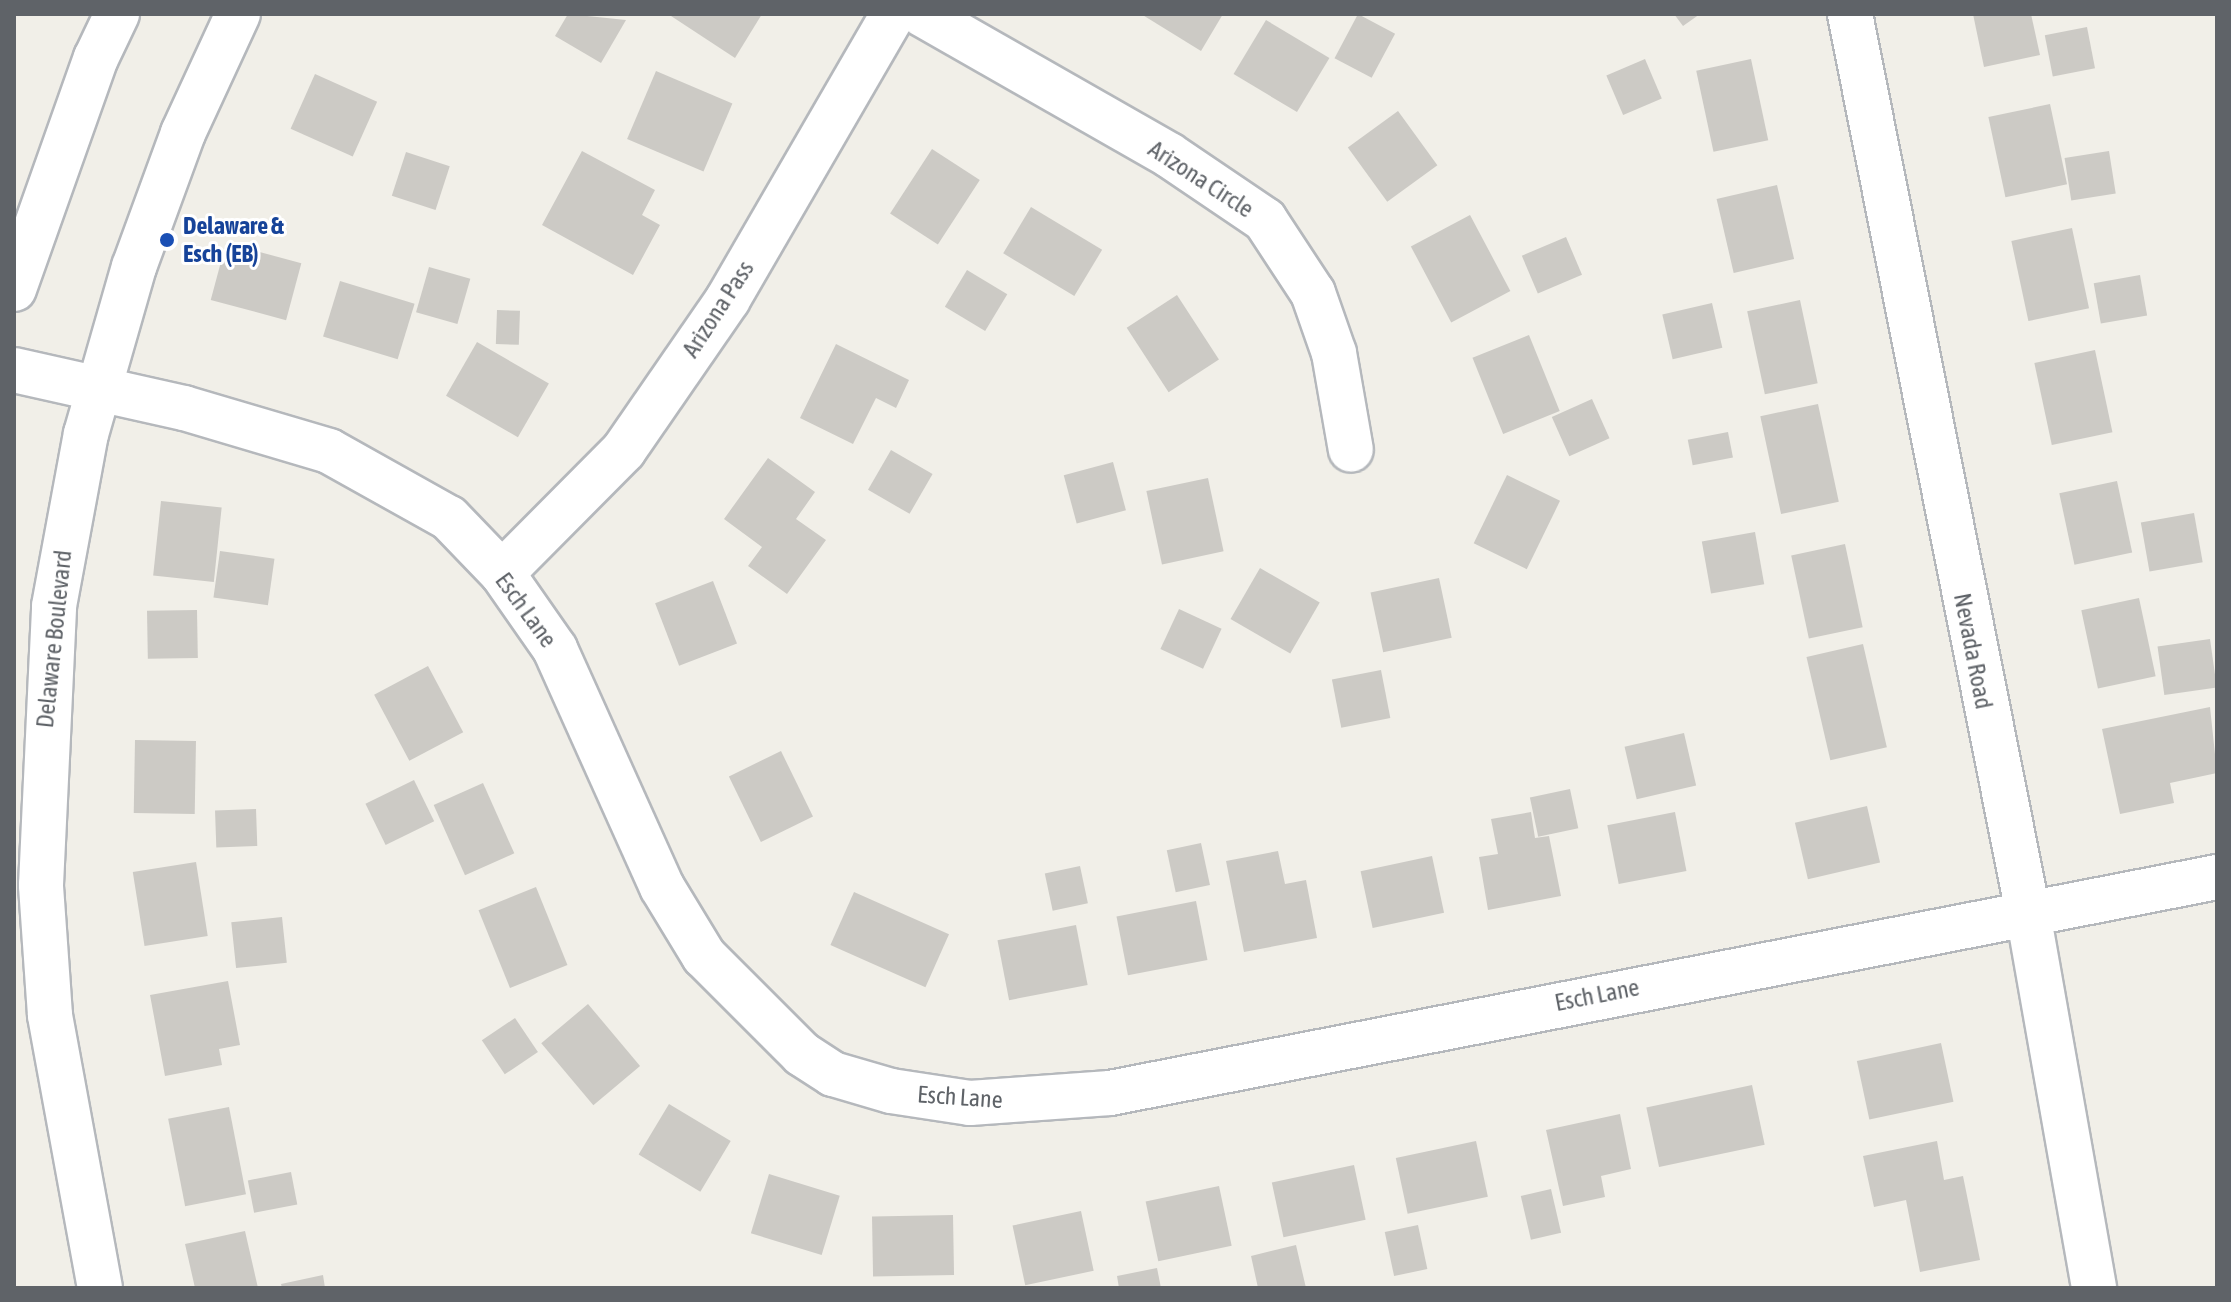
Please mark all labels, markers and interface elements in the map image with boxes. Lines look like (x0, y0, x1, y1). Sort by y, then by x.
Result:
street label: Arizona Circle (1143, 134, 1259, 224)
place label: Delaware & Esch (EB) (183, 212, 284, 268)
marker: Delaware & Esch (EB) (158, 231, 176, 249)
street label: Arizona Pass (676, 255, 760, 363)
street label: Delaware Boulevard (30, 549, 78, 729)
street label: Esch Lane (489, 567, 563, 653)
street label: Nevada Road (1948, 591, 1998, 711)
street label: Esch Lane (1552, 973, 1642, 1017)
street label: Esch Lane (916, 1080, 1004, 1114)

